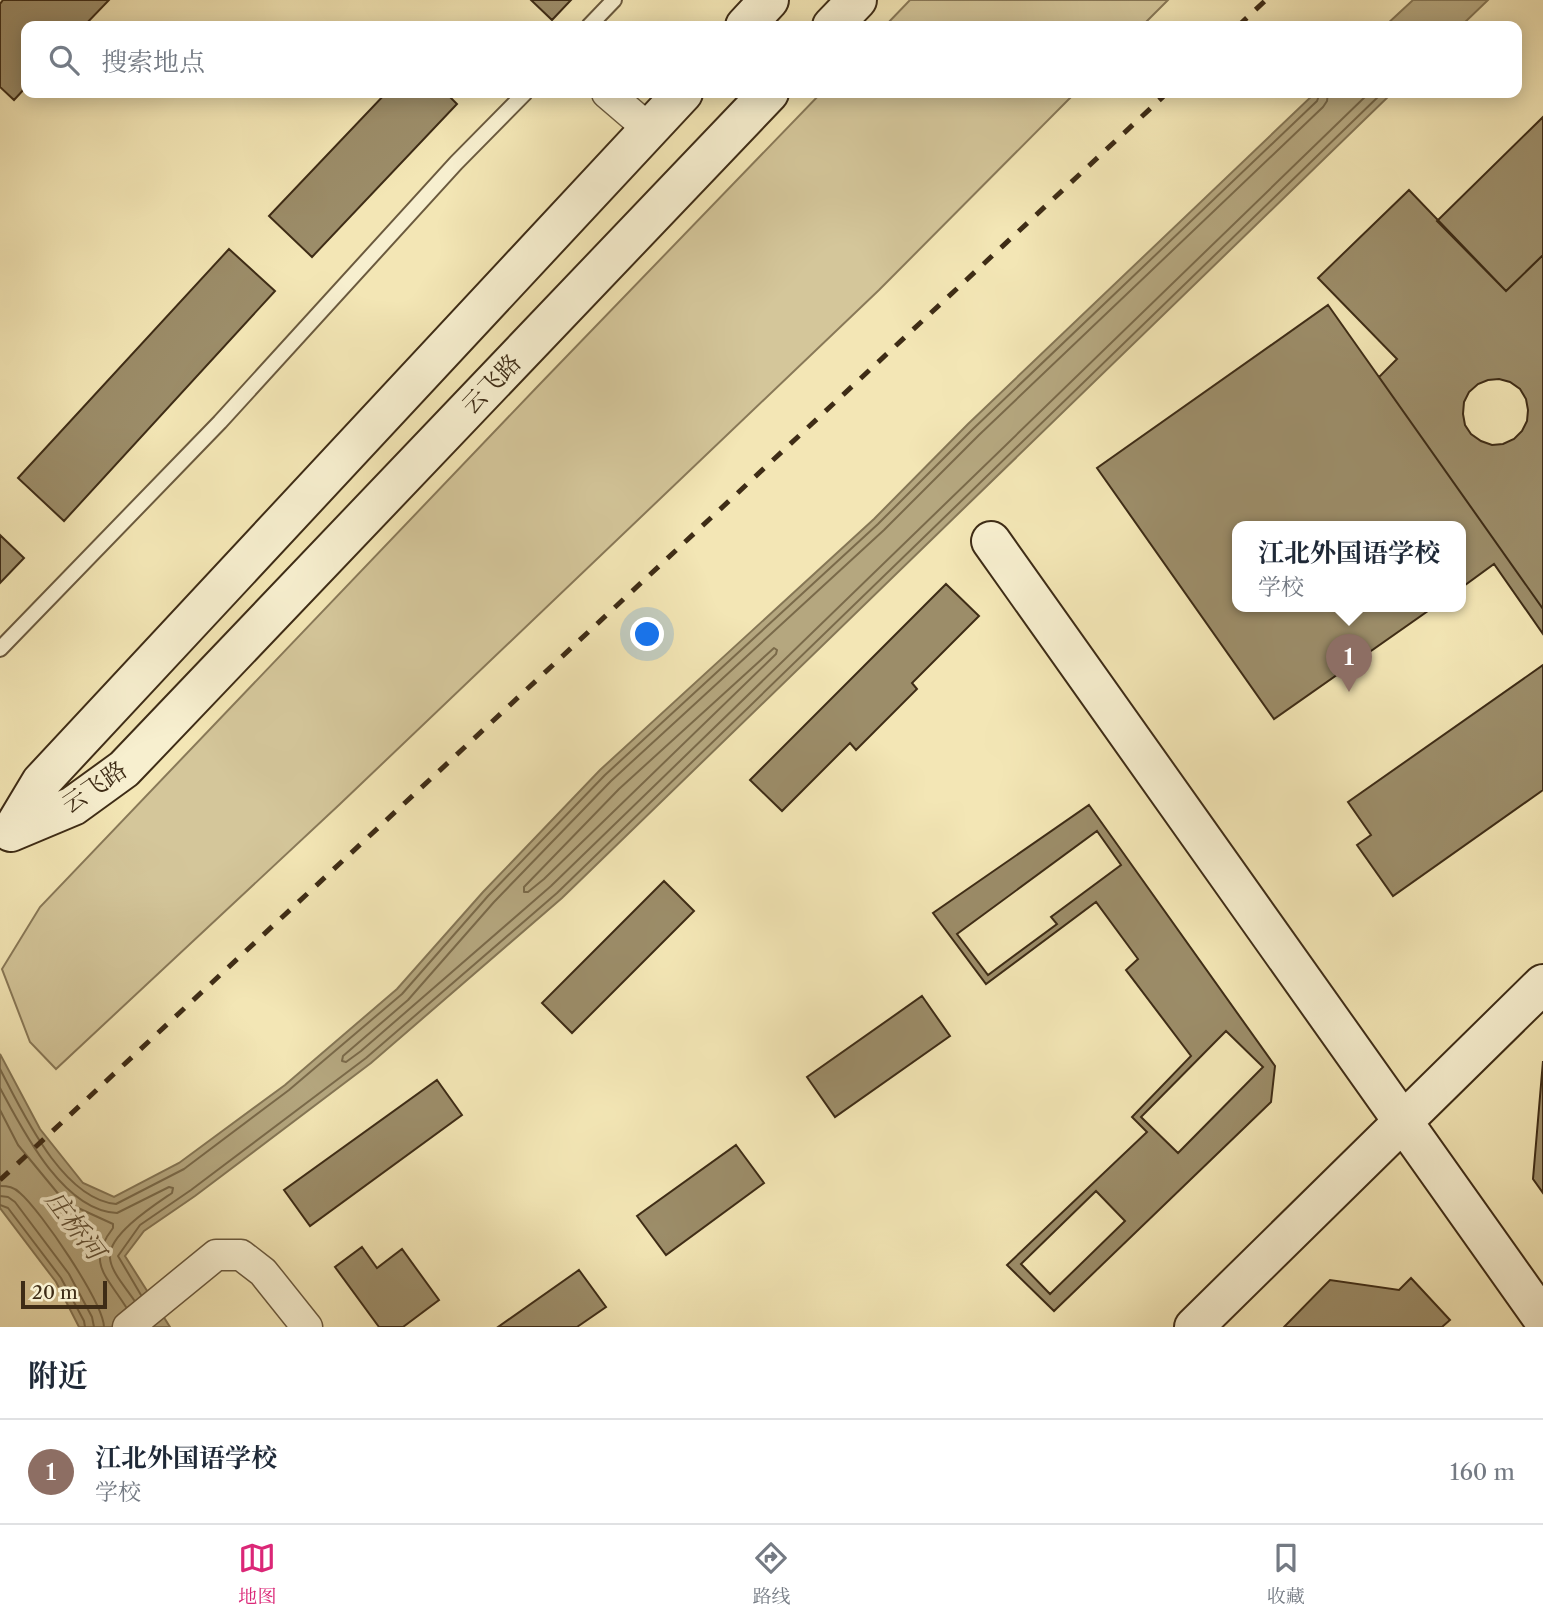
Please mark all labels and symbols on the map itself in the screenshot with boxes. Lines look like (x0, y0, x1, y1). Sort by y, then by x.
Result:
street label: 云飞路 (456, 348, 526, 420)
your location (630, 617, 664, 651)
pin: 1 (1326, 634, 1372, 692)
street label: 云飞路 (56, 755, 132, 819)
water label: 庄桥河 (39, 1184, 114, 1269)
scale bar (21, 1278, 107, 1310)

